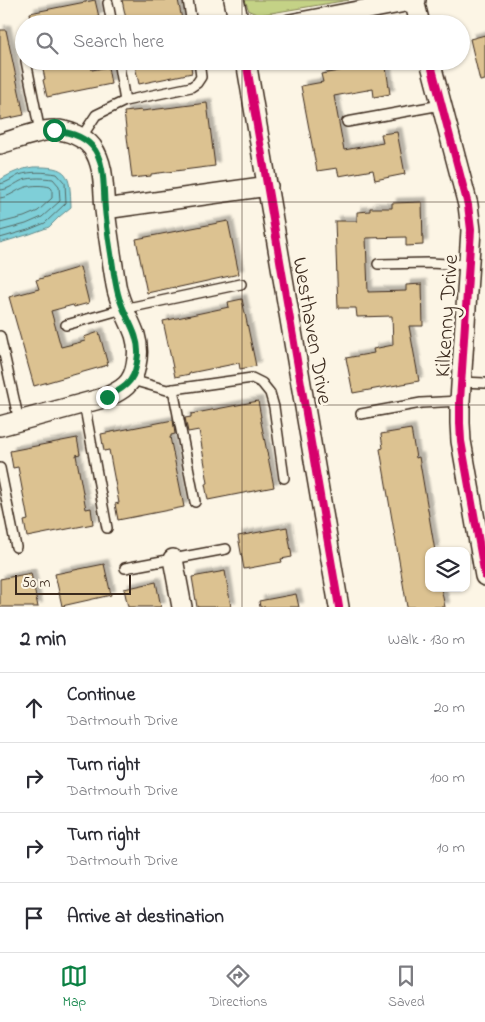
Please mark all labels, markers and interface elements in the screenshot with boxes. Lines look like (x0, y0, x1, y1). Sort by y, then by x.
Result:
search box (15, 15, 470, 70)
icon: search (33, 29, 61, 57)
text: Search here (73, 29, 164, 56)
route start (43, 119, 66, 142)
street label: Kilkenny Drive (428, 253, 469, 379)
street label: Westhaven Drive (282, 255, 340, 407)
route end (96, 386, 119, 409)
map controls (425, 547, 470, 592)
button: layers (425, 547, 470, 592)
scale bar (15, 572, 131, 595)
text: 50 m (22, 573, 50, 594)
text: 2 min (20, 625, 66, 655)
text: Walk · 130 m (388, 628, 465, 652)
text: Continue (67, 682, 135, 709)
icon: ahead (20, 694, 48, 722)
text: 20 m (434, 696, 465, 720)
text: Dartmouth Drive (67, 709, 178, 733)
text: Turn right (67, 752, 140, 779)
icon: right (20, 764, 48, 792)
text: 100 m (430, 766, 465, 790)
text: Dartmouth Drive (67, 779, 178, 803)
text: Turn right (67, 822, 140, 849)
icon: right (20, 834, 48, 862)
text: 10 m (437, 836, 465, 860)
text: Dartmouth Drive (67, 849, 178, 873)
icon: arrive (20, 904, 48, 932)
text: Arrive at destination (67, 904, 224, 931)
tab: Map (60, 962, 88, 1013)
tab: Directions (209, 962, 267, 1013)
tab: Saved (388, 962, 425, 1013)

